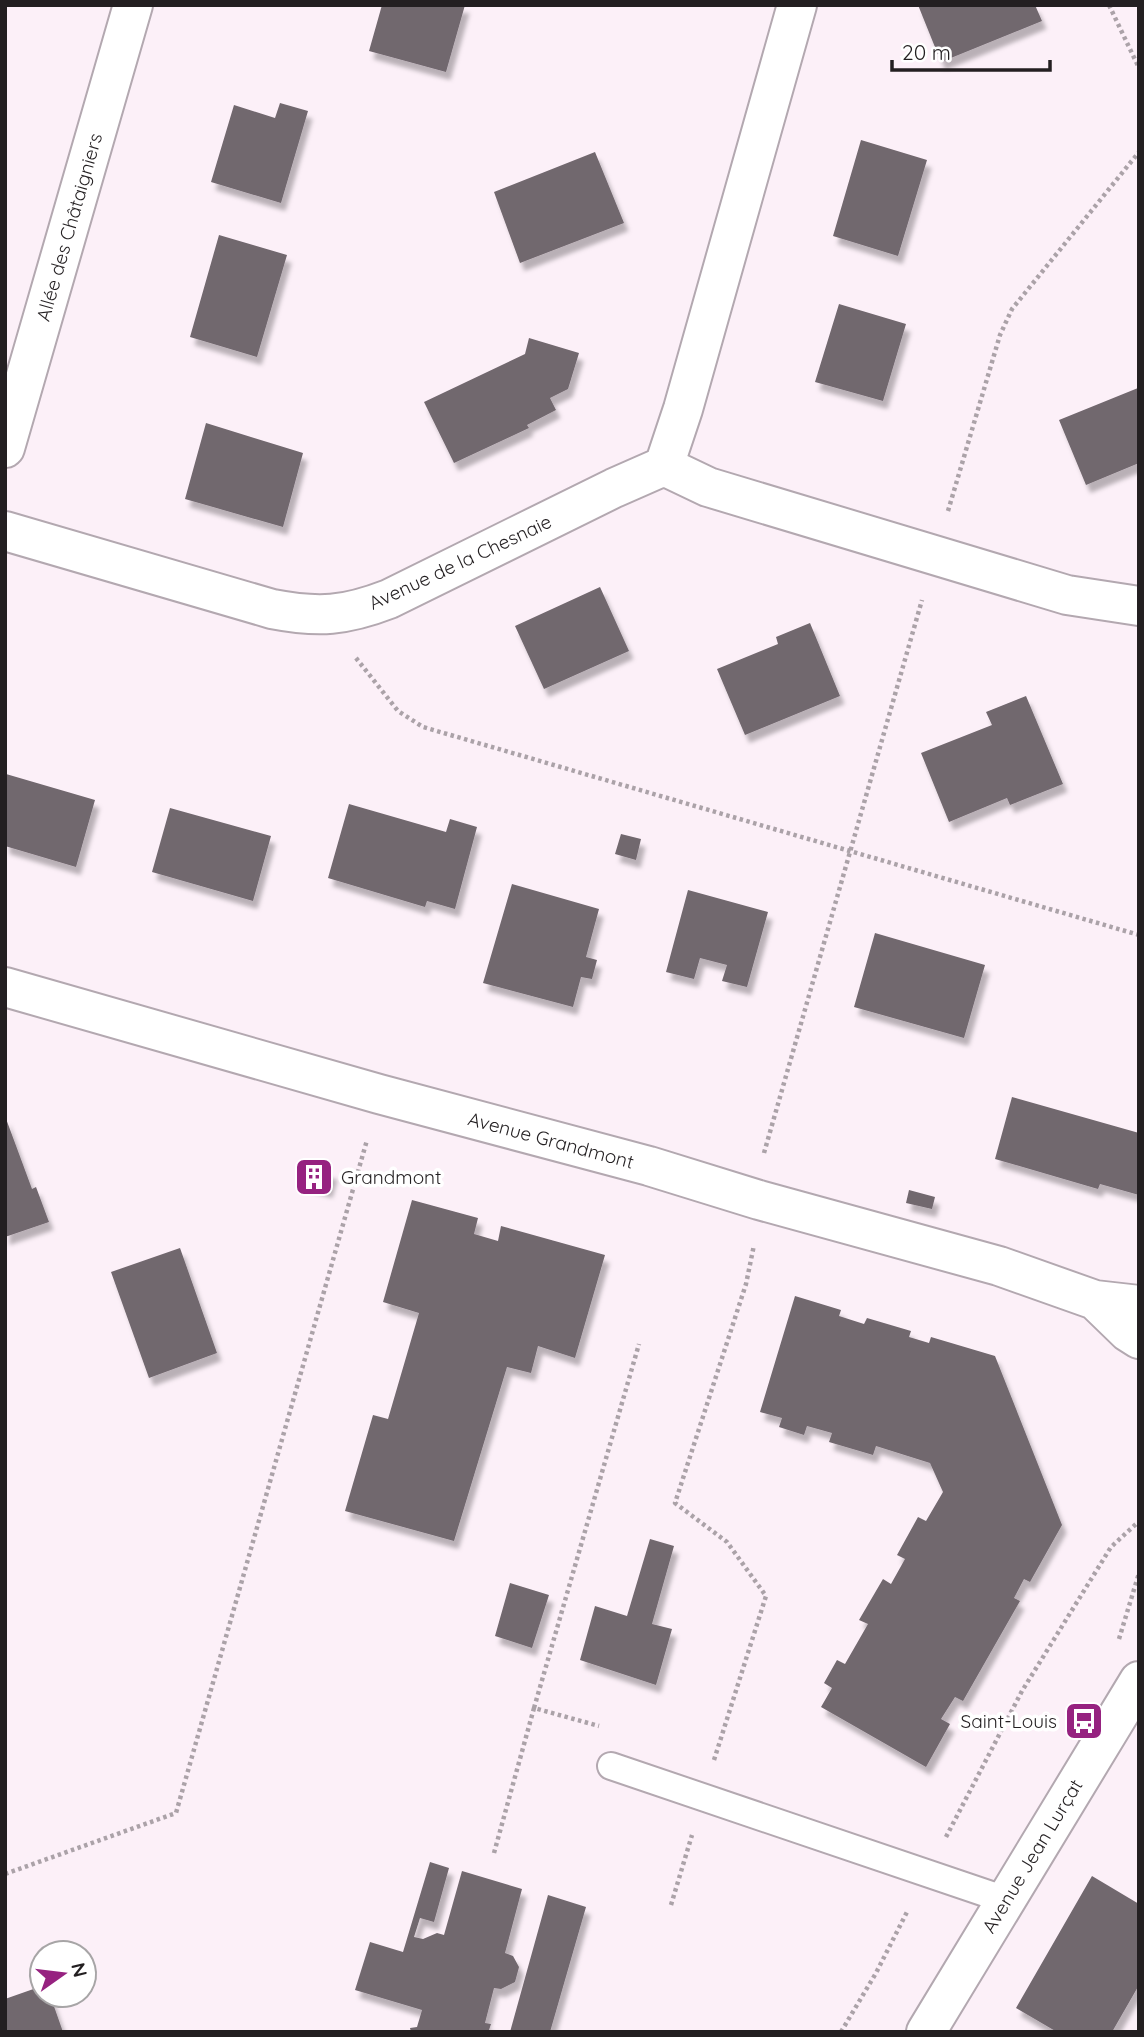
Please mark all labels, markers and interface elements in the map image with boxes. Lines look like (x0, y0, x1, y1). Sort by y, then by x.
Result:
scale bar (892, 28, 1050, 72)
text: 20 m (902, 39, 951, 65)
street label: Allée des Châtaigniers (31, 130, 107, 324)
street label: Avenue de la Chesnaie (365, 509, 555, 615)
street label: Avenue Grandmont (465, 1106, 637, 1174)
building icon: Grandmont (293, 1156, 335, 1198)
place label: Grandmont (341, 1165, 442, 1189)
bus stop icon: Saint-Louis (1063, 1700, 1105, 1742)
place label: Saint-Louis (961, 1709, 1057, 1733)
street label: Avenue Jean Lurçat (977, 1775, 1087, 1937)
north arrow (28, 1939, 98, 2009)
text: N (66, 1960, 93, 1980)

